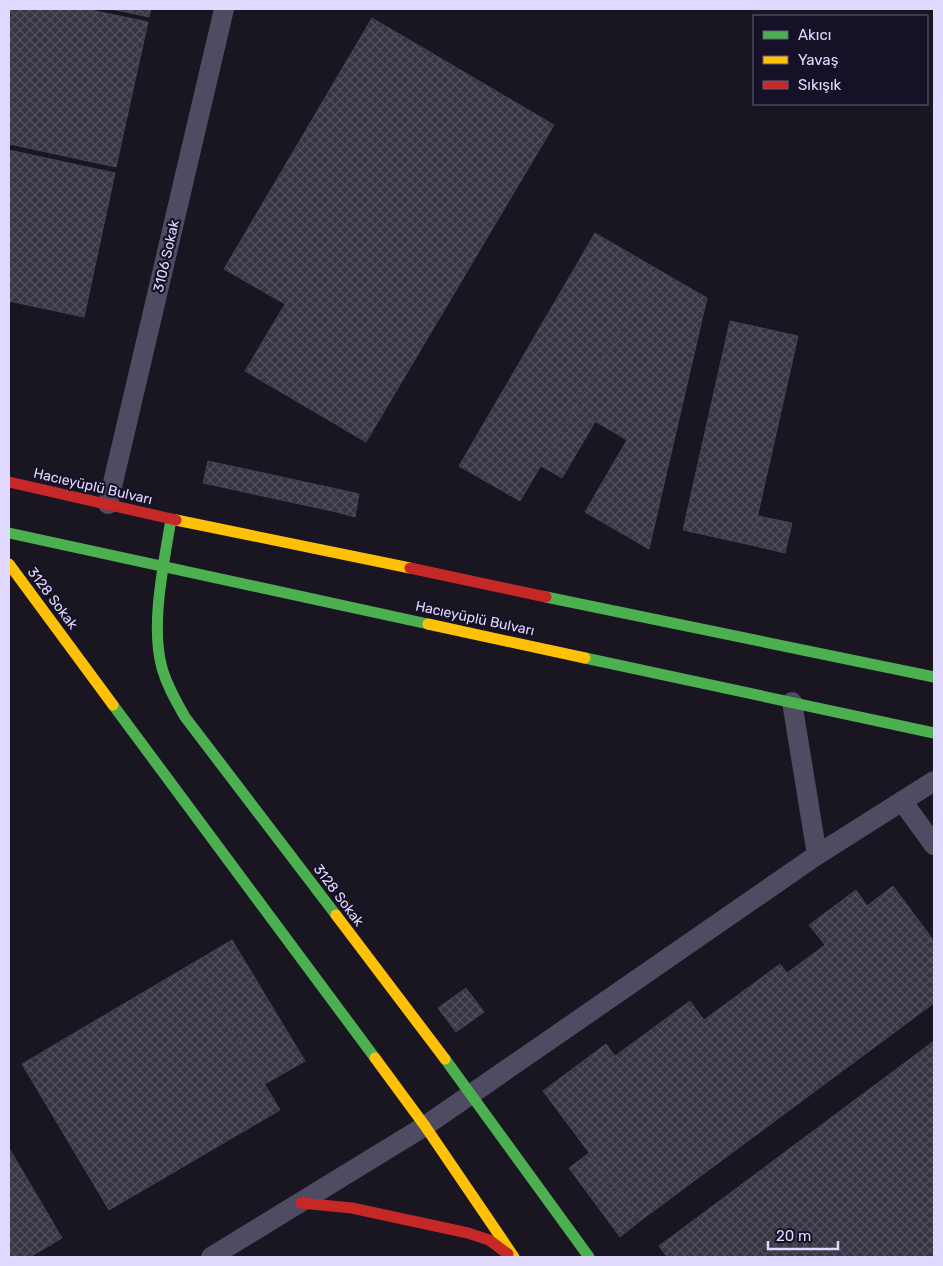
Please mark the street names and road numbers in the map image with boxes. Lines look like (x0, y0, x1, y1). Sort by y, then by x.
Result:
street label: 3106 Sokak (150, 218, 183, 294)
street label: Hacıeyüplü Bulvarı (32, 465, 154, 508)
street label: 3128 Sokak (24, 564, 82, 633)
street label: Hacıeyüplü Bulvarı (414, 598, 536, 639)
street label: 3128 Sokak (310, 861, 368, 930)

